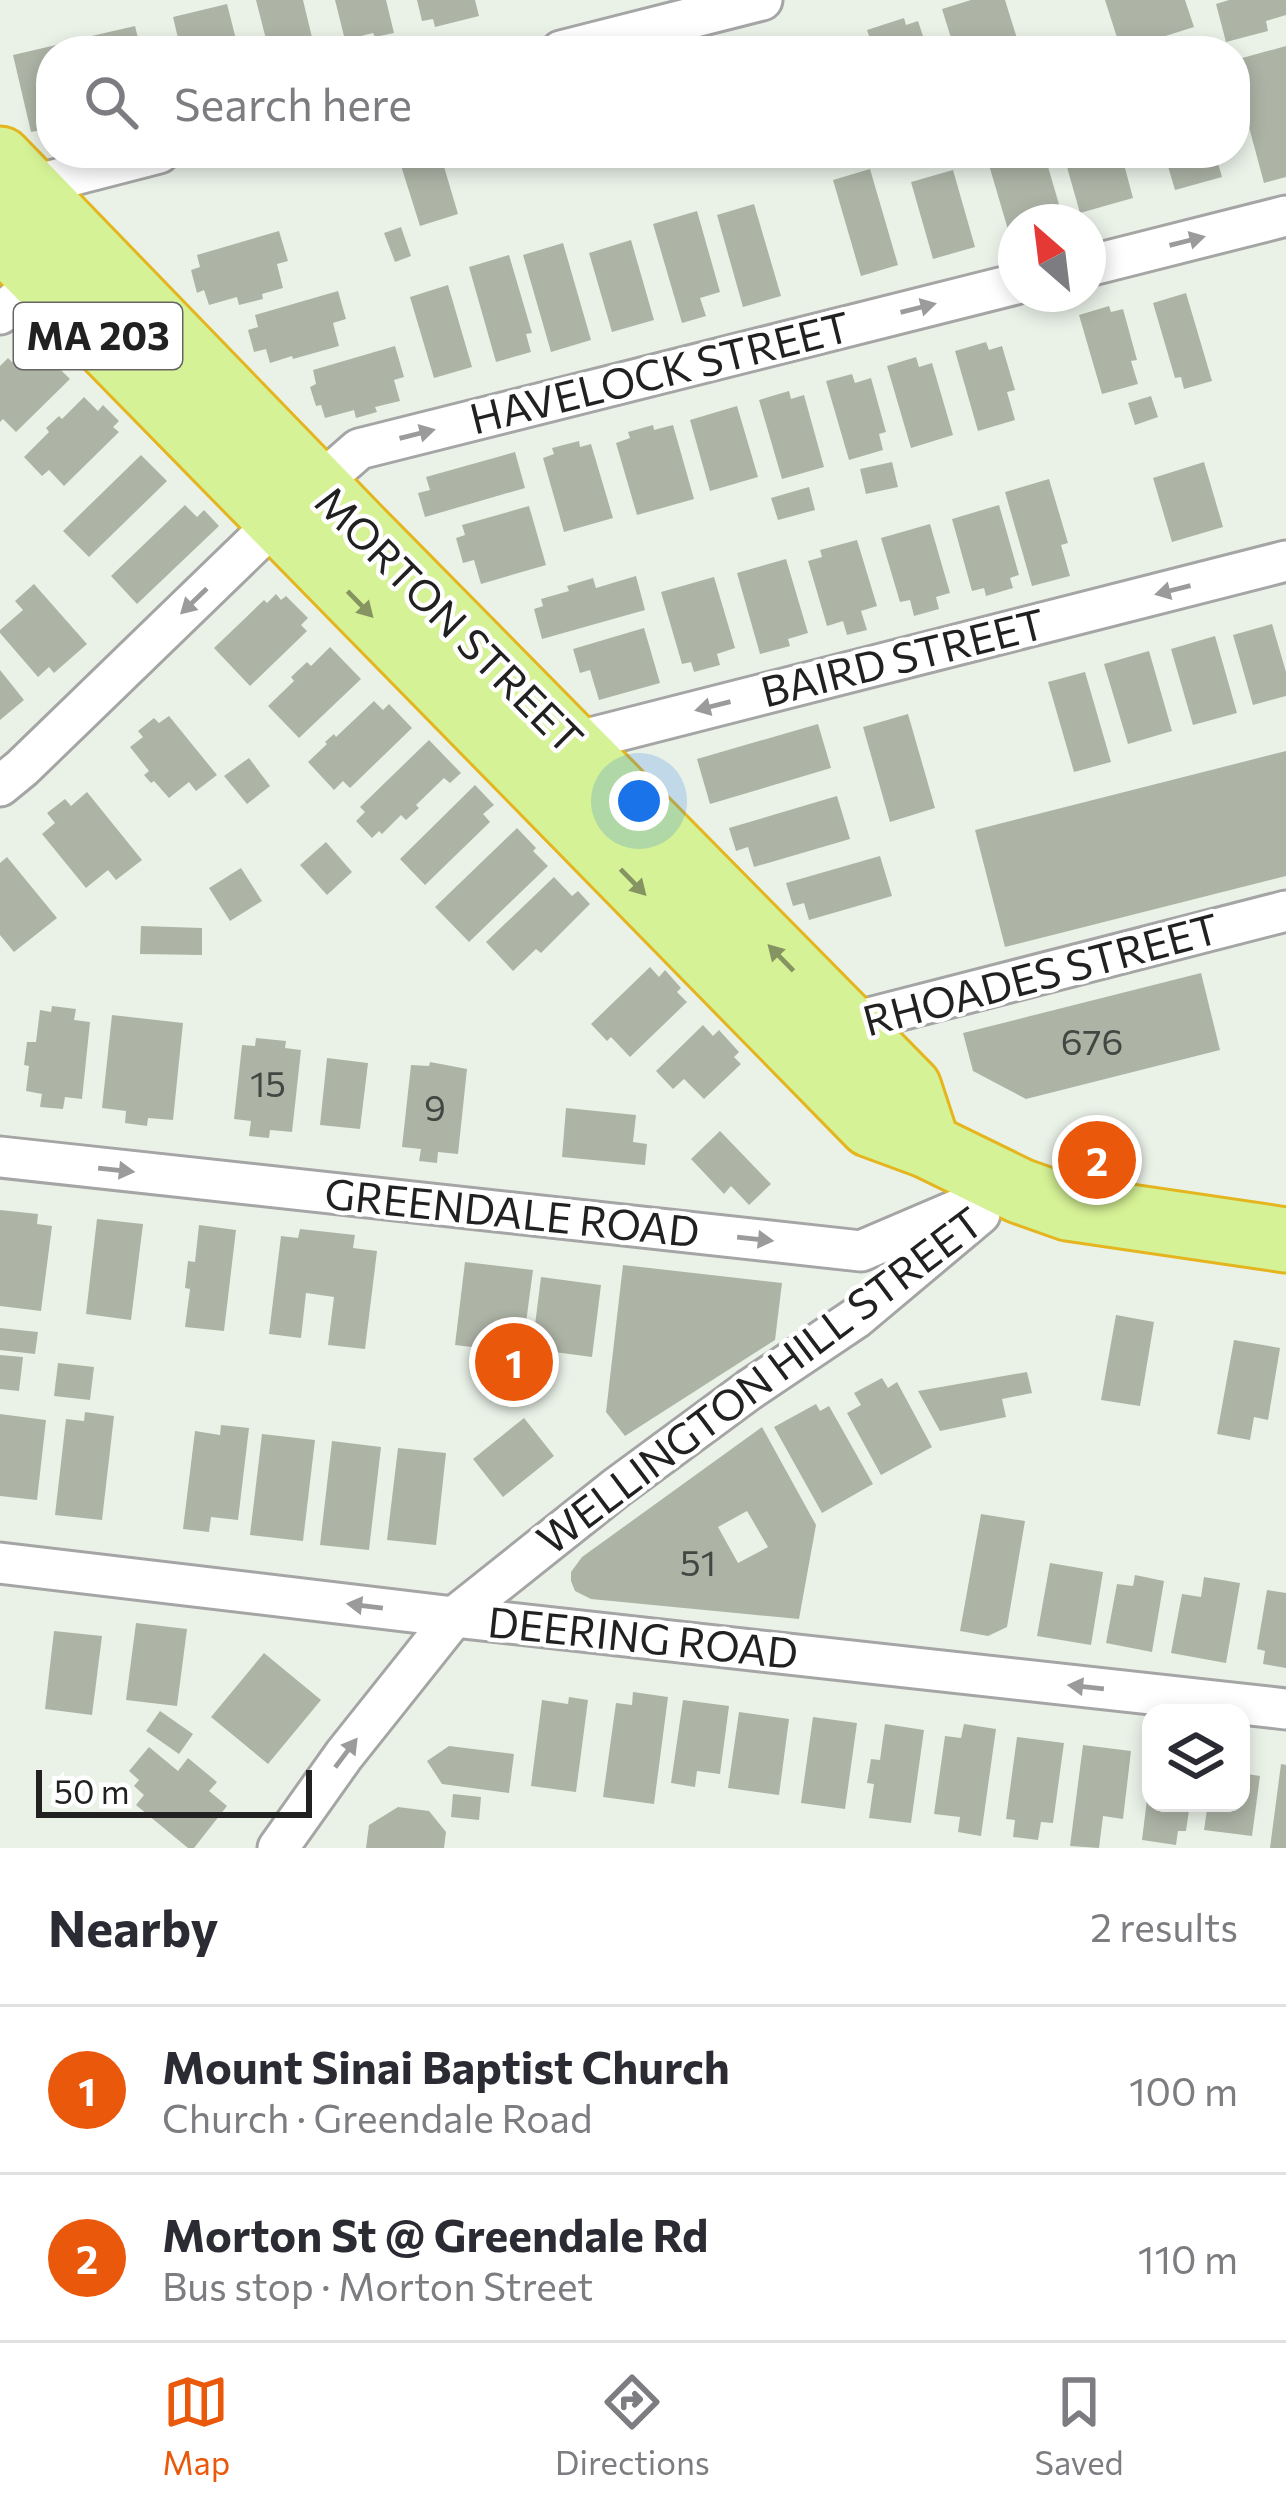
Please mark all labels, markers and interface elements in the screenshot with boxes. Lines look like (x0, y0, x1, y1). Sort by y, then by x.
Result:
search box (36, 36, 1250, 168)
icon: search (78, 69, 144, 135)
text: Search here (174, 75, 412, 130)
north arrow (998, 204, 1106, 312)
one-way arrow (1169, 231, 1206, 250)
one-way arrow (900, 298, 937, 317)
street label: HAVELOCK STREET (464, 299, 855, 443)
road number: MA 203 (14, 303, 182, 369)
one-way arrow (399, 424, 436, 443)
street label: MORTON STREET (306, 474, 595, 763)
one-way arrow (1154, 581, 1191, 600)
one-way arrow (180, 587, 209, 615)
one-way arrow (346, 590, 374, 618)
street label: BAIRD STREET (755, 596, 1050, 716)
one-way arrow (694, 698, 731, 717)
your location (609, 771, 669, 831)
one-way arrow (619, 867, 647, 896)
street label: RHOADES STREET (857, 901, 1224, 1046)
one-way arrow (767, 944, 795, 972)
house number: 676 (1061, 1018, 1123, 1062)
house number: 15 (250, 1060, 286, 1104)
house number: 9 (424, 1084, 446, 1128)
pin: 2 (1058, 1115, 1136, 1205)
one-way arrow (98, 1161, 135, 1180)
street label: GREENDALE ROAD (322, 1165, 702, 1257)
street label: WELLINGTON HILL STREET (526, 1195, 992, 1564)
one-way arrow (737, 1230, 774, 1249)
pin: 1 (475, 1317, 553, 1407)
house number: 51 (680, 1539, 716, 1583)
street label: DEERING ROAD (486, 1594, 801, 1678)
one-way arrow (346, 1596, 383, 1615)
one-way arrow (1067, 1677, 1104, 1696)
map controls (1142, 1704, 1250, 1812)
button: layers (1142, 1704, 1250, 1812)
one-way arrow (334, 1737, 358, 1769)
scale bar (36, 1764, 312, 1817)
text: 50 m (54, 1770, 130, 1811)
text: Nearby (48, 1895, 218, 1958)
text: 2 results (1090, 1902, 1238, 1950)
text: Mount Sinai Baptist Church (162, 2038, 730, 2093)
text: 1 (78, 2066, 96, 2114)
text: 100 m (1129, 2066, 1238, 2114)
text: Church · Greendale Road (162, 2093, 592, 2141)
text: Morton St @ Greendale Rd (162, 2206, 708, 2261)
text: 2 (76, 2234, 98, 2282)
text: 110 m (1138, 2234, 1238, 2282)
text: Bus stop · Morton Street (162, 2261, 593, 2309)
tab: Map (162, 2369, 230, 2482)
tab: Directions (555, 2369, 710, 2482)
tab: Saved (1035, 2369, 1124, 2482)

